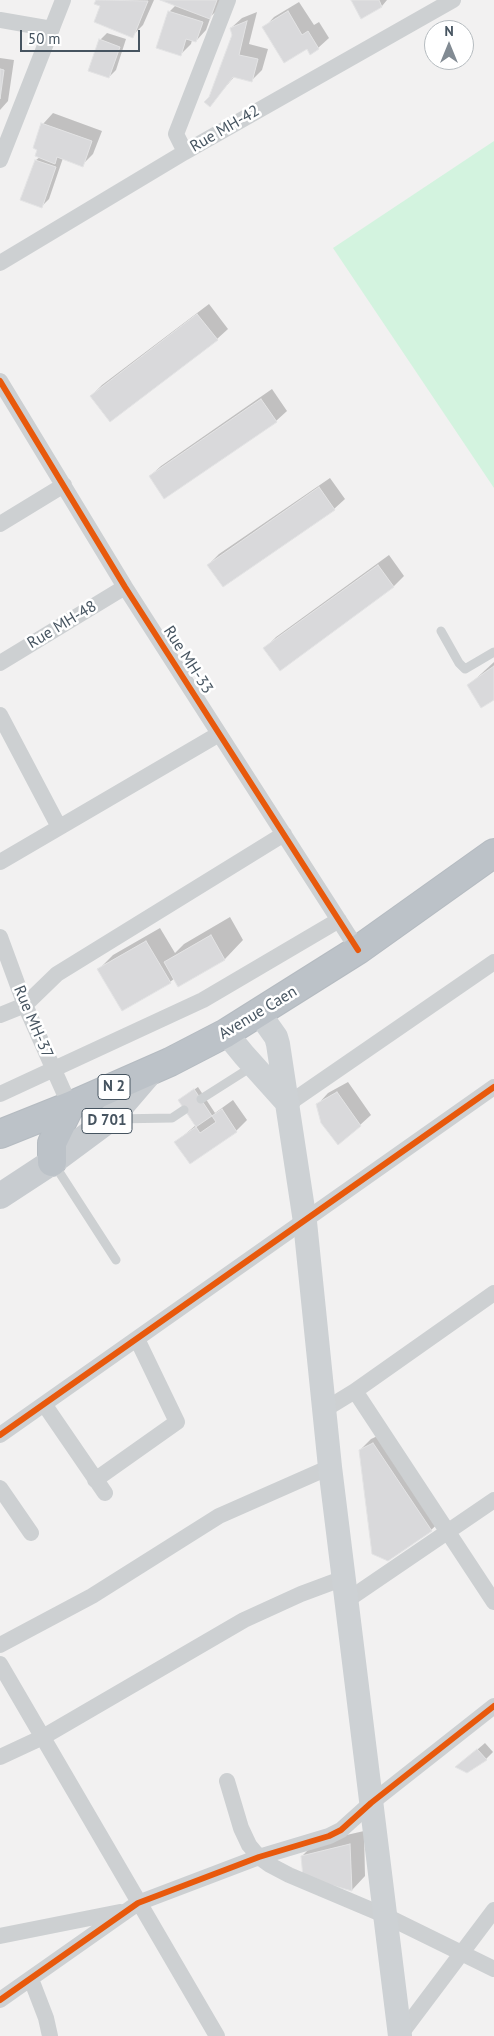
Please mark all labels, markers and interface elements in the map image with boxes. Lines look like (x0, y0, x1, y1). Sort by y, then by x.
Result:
scale bar (22, 20, 142, 52)
north arrow (424, 20, 474, 70)
text: N (444, 22, 454, 40)
text: 50 m (28, 29, 61, 48)
street label: Rue MH-42 (187, 101, 263, 157)
street label: Rue MH-48 (24, 597, 100, 653)
street label: Rue MH-33 (159, 622, 217, 698)
street label: Avenue Caen (215, 982, 301, 1044)
street label: Rue MH-37 (9, 983, 57, 1061)
road number: N 2 (98, 1074, 130, 1100)
road number: D 701 (82, 1108, 132, 1134)

